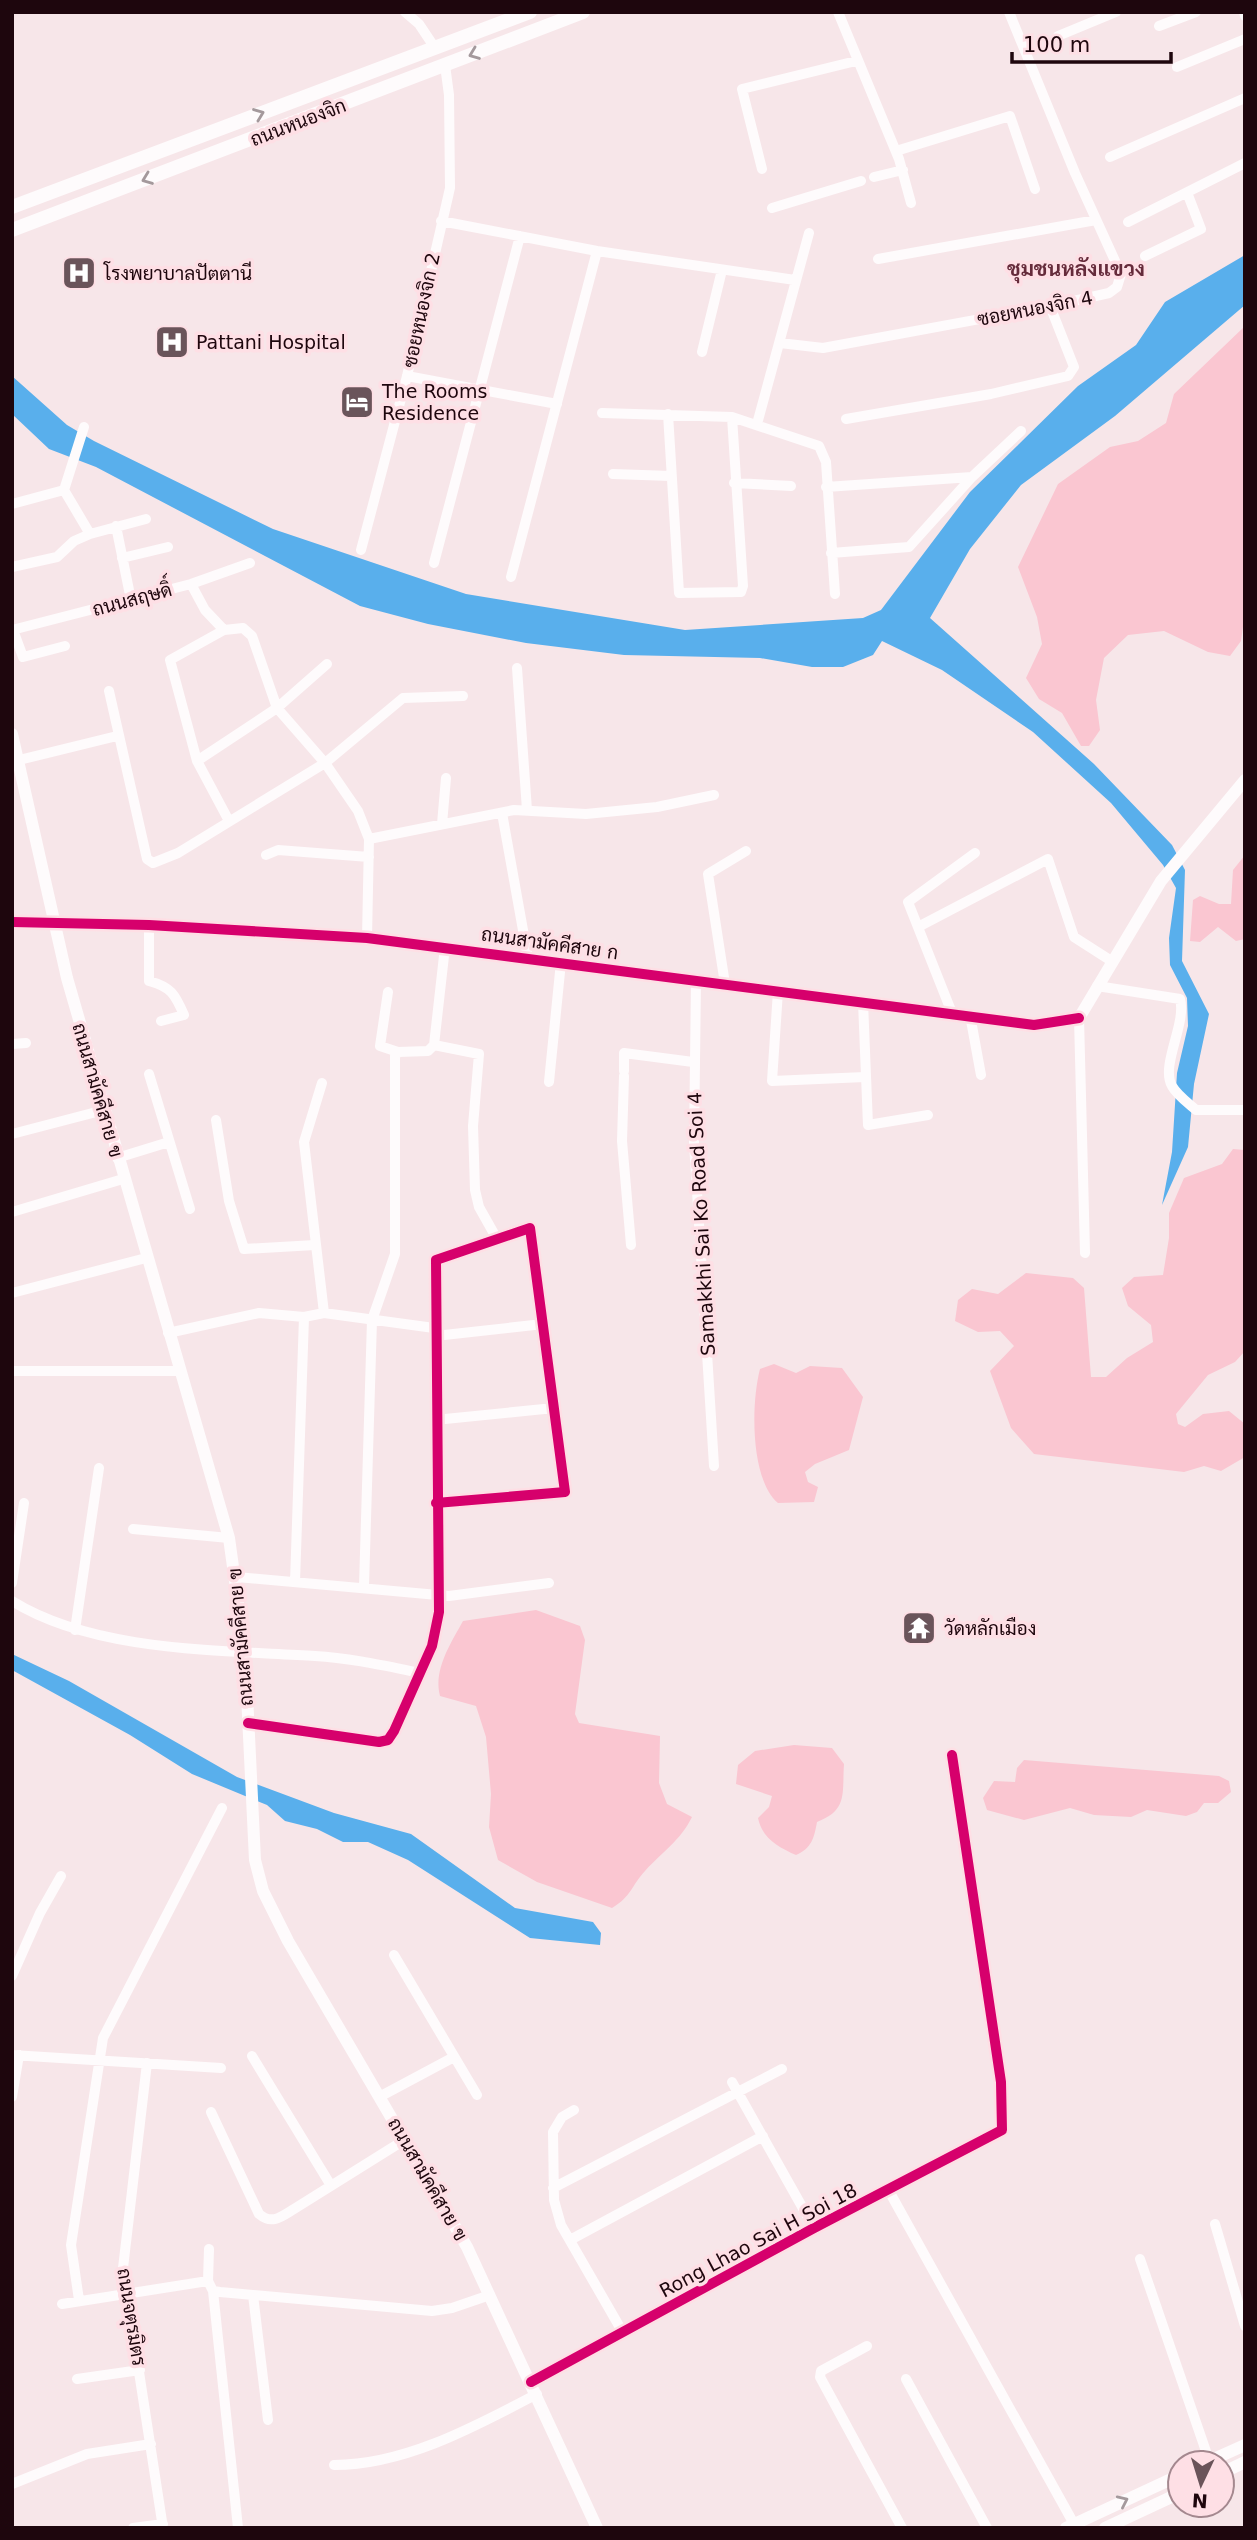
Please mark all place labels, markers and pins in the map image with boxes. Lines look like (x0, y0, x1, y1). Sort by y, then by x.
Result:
hospital icon: โรงพยาบาลปัตตานี (60, 254, 98, 292)
place label: โรงพยาบาลปัตตานี (103, 261, 252, 284)
hospital icon: Pattani Hospital (153, 323, 191, 361)
place label: Pattani Hospital (196, 331, 346, 353)
place label: The Rooms Residence (381, 380, 487, 424)
hotel icon: The Rooms Residence (338, 383, 376, 421)
temple icon: วัดหลักเมือง (900, 1609, 938, 1647)
place label: วัดหลักเมือง (944, 1617, 1036, 1639)

